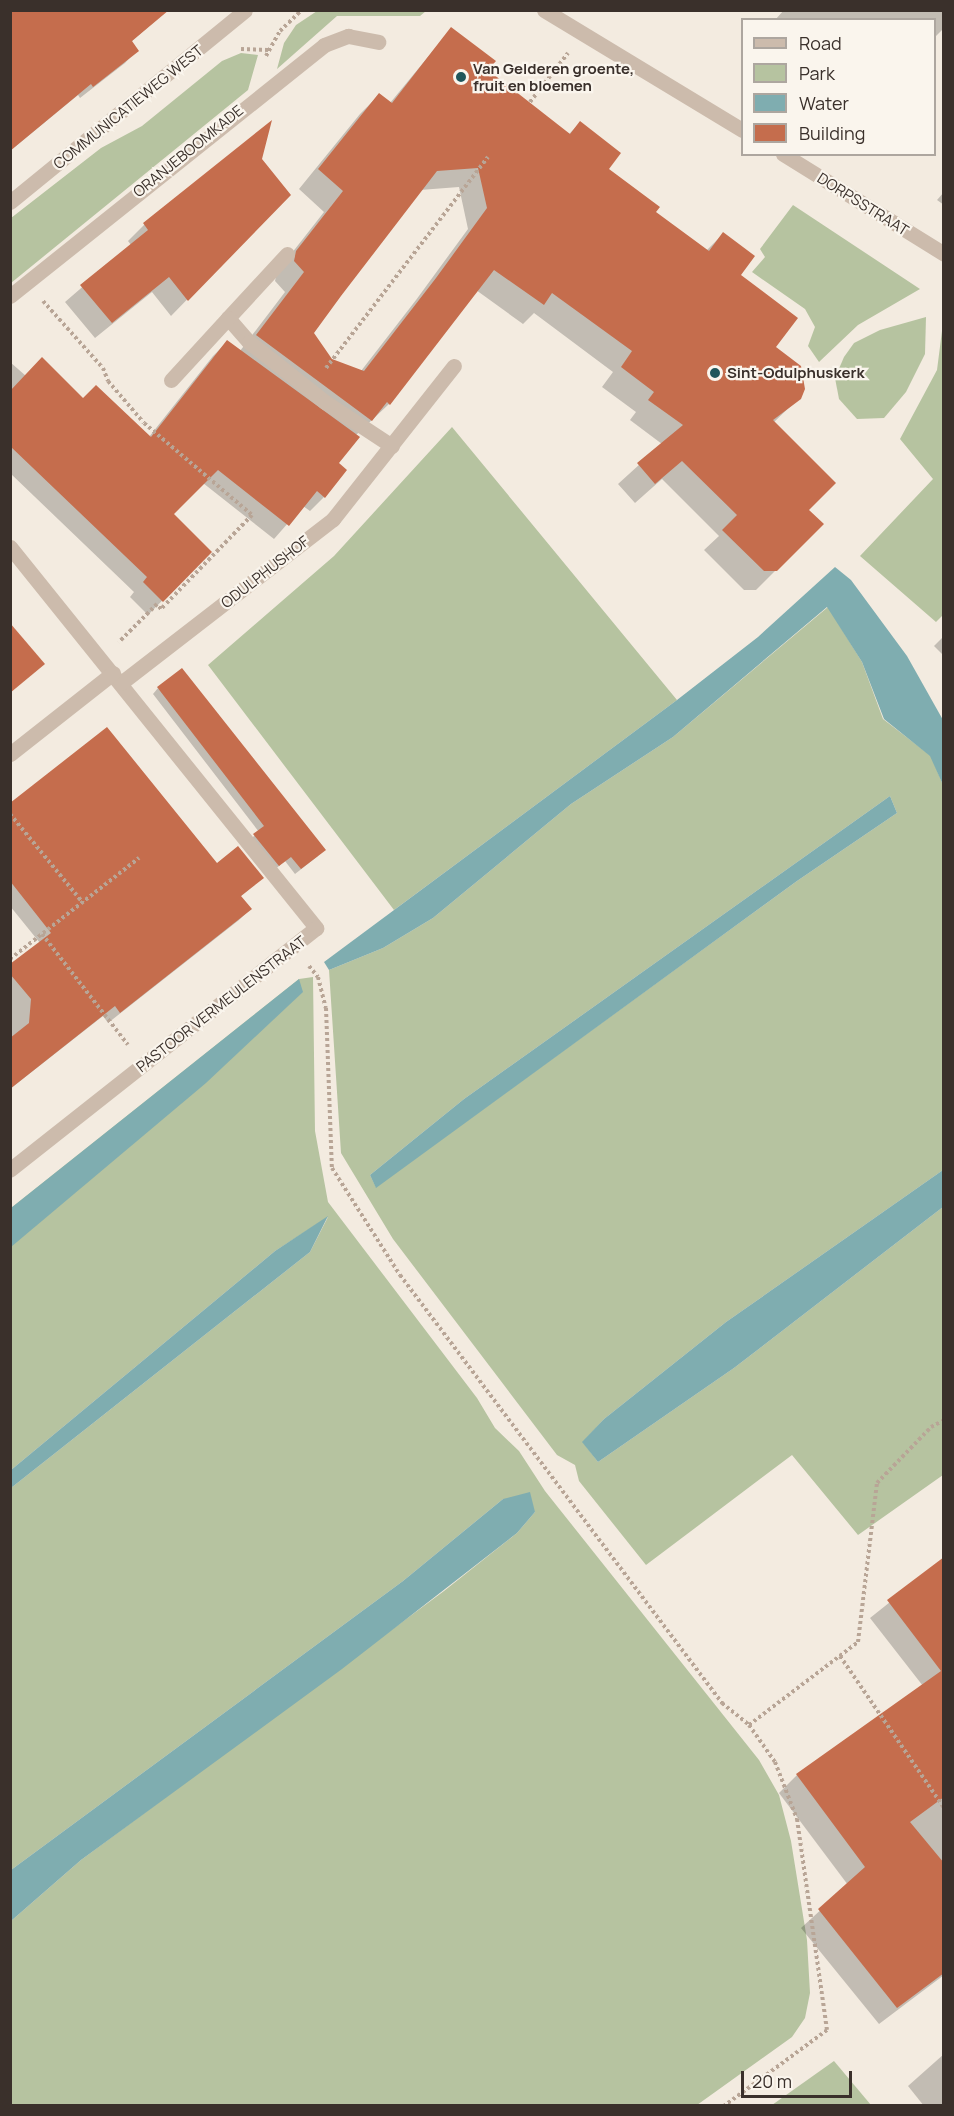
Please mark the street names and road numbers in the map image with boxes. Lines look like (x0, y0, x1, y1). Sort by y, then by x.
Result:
street label: COMMUNICATIEWEG WEST (50, 41, 206, 173)
street label: ORANJEBOOMKADE (129, 101, 247, 201)
street label: DORPSSTRAAT (814, 169, 912, 239)
street label: ODULPHUSHOF (218, 532, 312, 612)
street label: PASTOOR VERMEULENSTRAAT (133, 932, 309, 1076)

